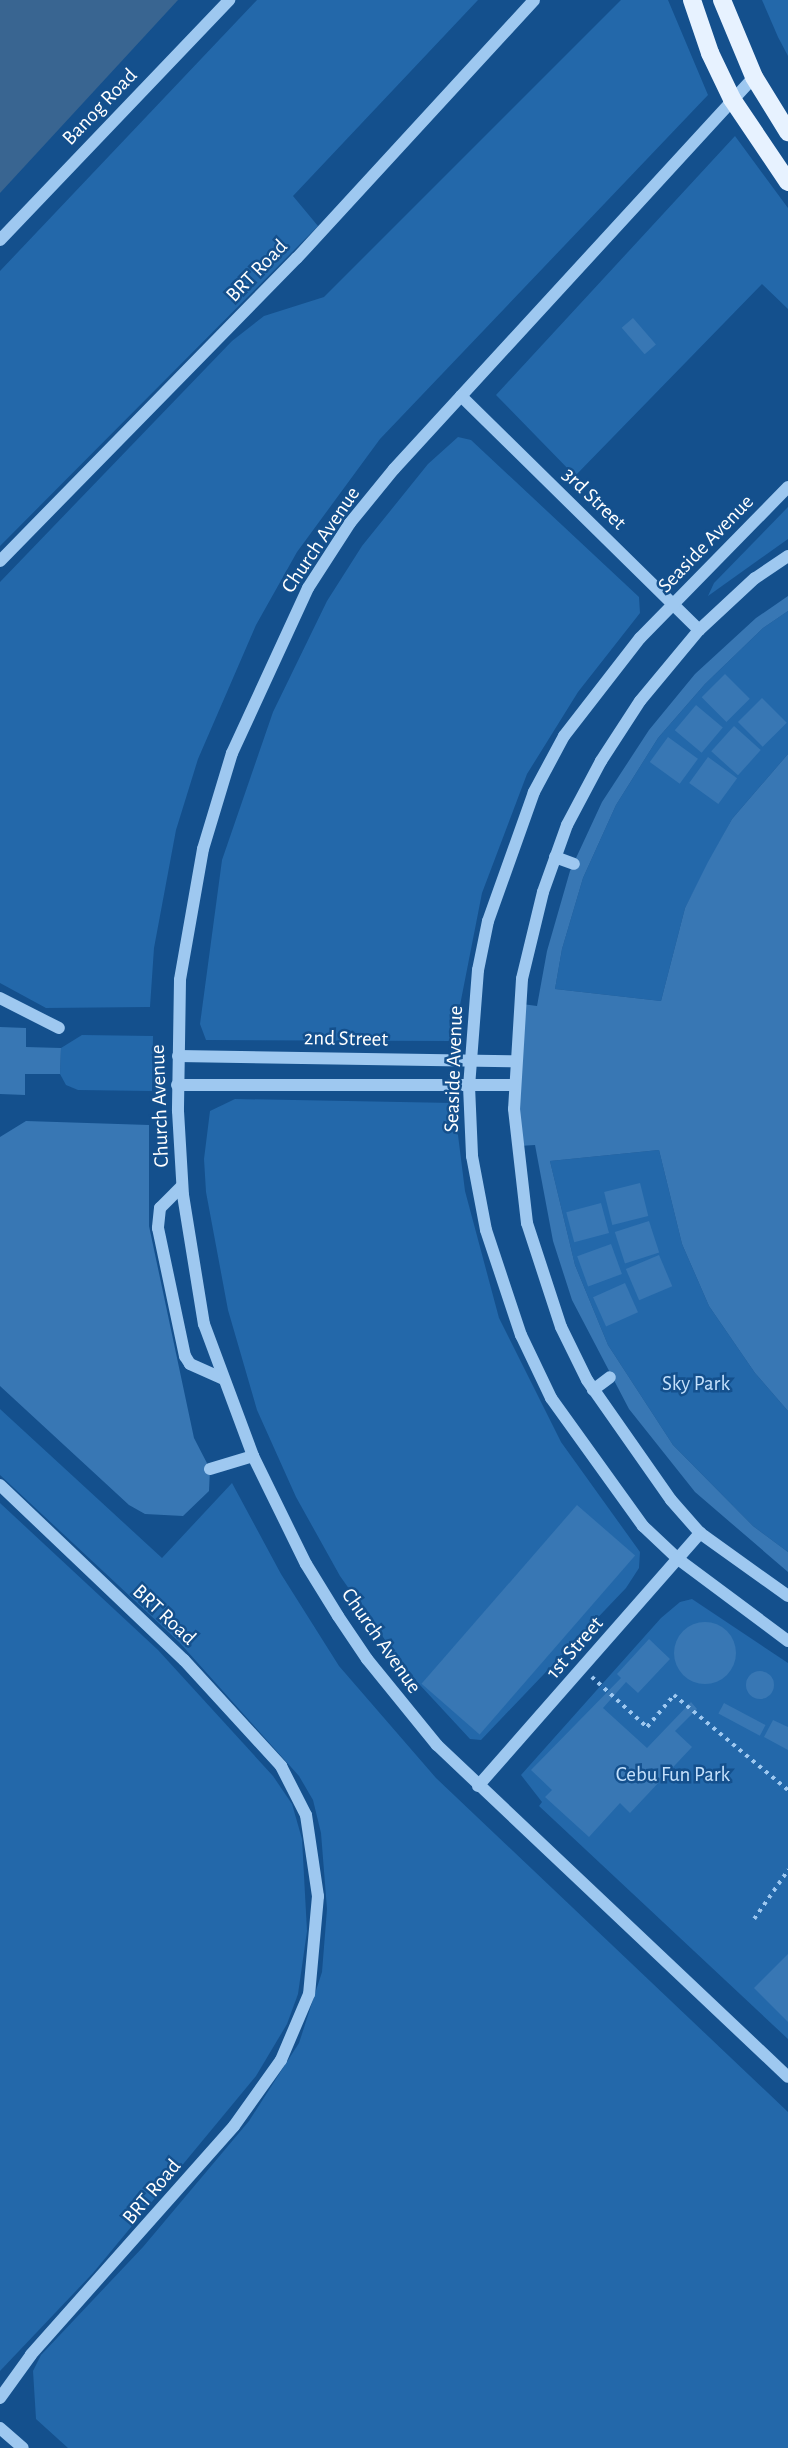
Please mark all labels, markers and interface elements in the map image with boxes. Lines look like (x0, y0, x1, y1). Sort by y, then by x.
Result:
street label: Banog Road (57, 63, 143, 151)
street label: BRT Road (221, 234, 293, 308)
street label: 3rd Street (557, 462, 631, 536)
street label: Church Avenue (276, 482, 366, 598)
street label: Seaside Avenue (653, 490, 759, 598)
street label: Seaside Avenue (439, 1005, 469, 1133)
street label: 2nd Street (304, 1026, 388, 1052)
street label: Church Avenue (145, 1044, 175, 1168)
park label: Sky Park (662, 1371, 730, 1397)
street label: BRT Road (127, 1579, 201, 1651)
street label: Church Avenue (335, 1583, 427, 1699)
street label: 1st Street (541, 1612, 609, 1684)
park label: Cebu Fun Park (616, 1762, 730, 1788)
street label: BRT Road (117, 2154, 187, 2230)

